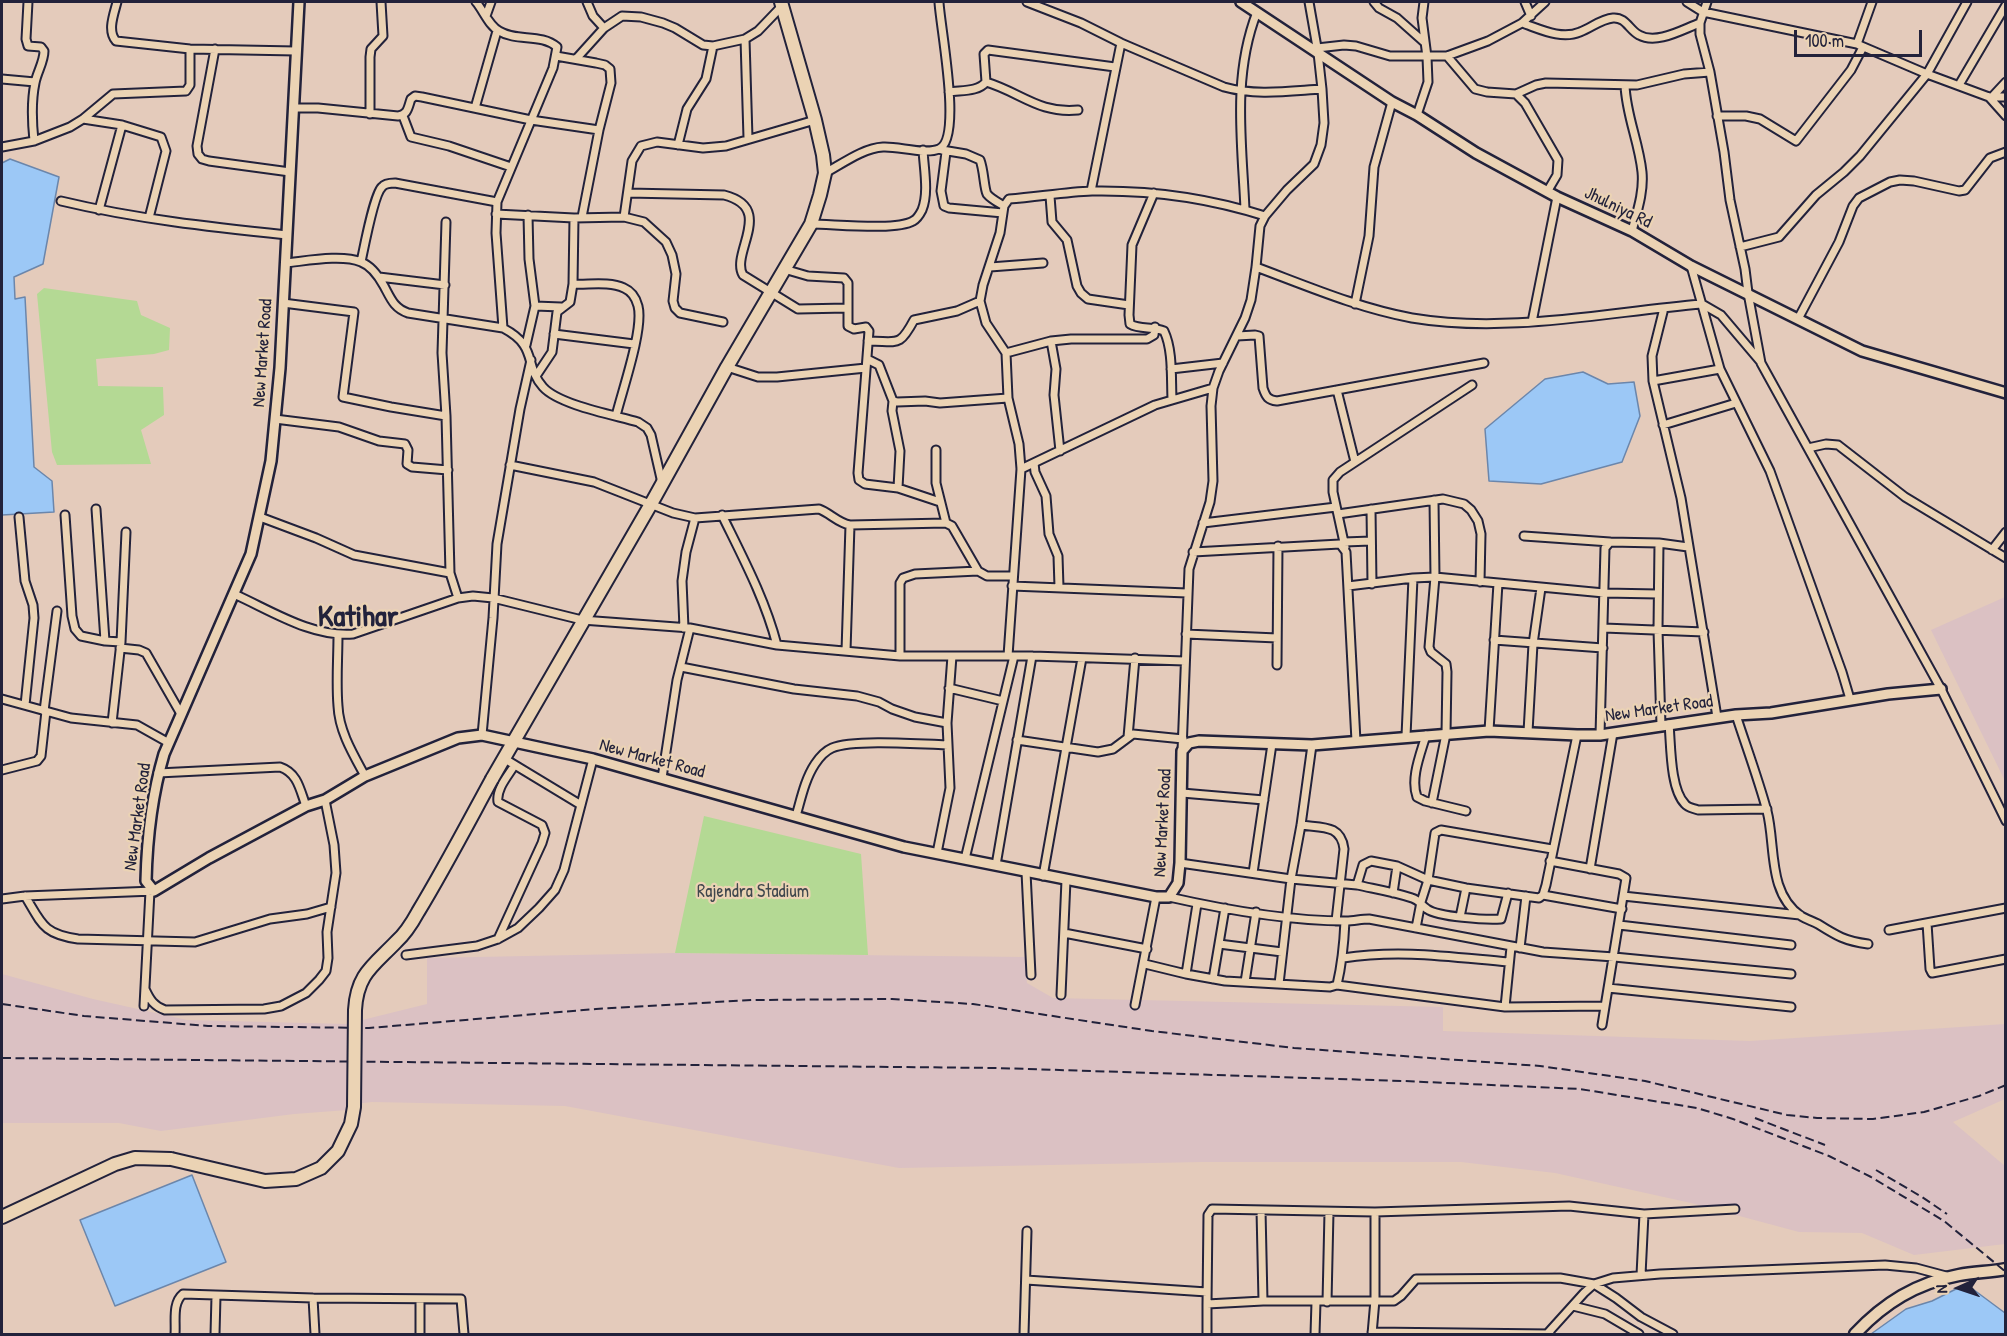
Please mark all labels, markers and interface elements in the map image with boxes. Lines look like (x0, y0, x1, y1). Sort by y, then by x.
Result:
scale bar (1797, 18, 1924, 56)
text: 100 m (1805, 28, 1844, 53)
street label: Jhulniya Rd (1581, 182, 1655, 234)
street label: New Market Road (248, 298, 278, 408)
district label: Katihar (318, 600, 398, 636)
street label: New Market Road (1604, 691, 1714, 727)
street label: New Market Road (597, 735, 707, 783)
street label: New Market Road (120, 762, 156, 872)
street label: New Market Road (1149, 768, 1177, 878)
park label: Rajendra Stadium (697, 881, 809, 903)
north arrow (1929, 1258, 1989, 1318)
text: N (1930, 1284, 1952, 1294)

